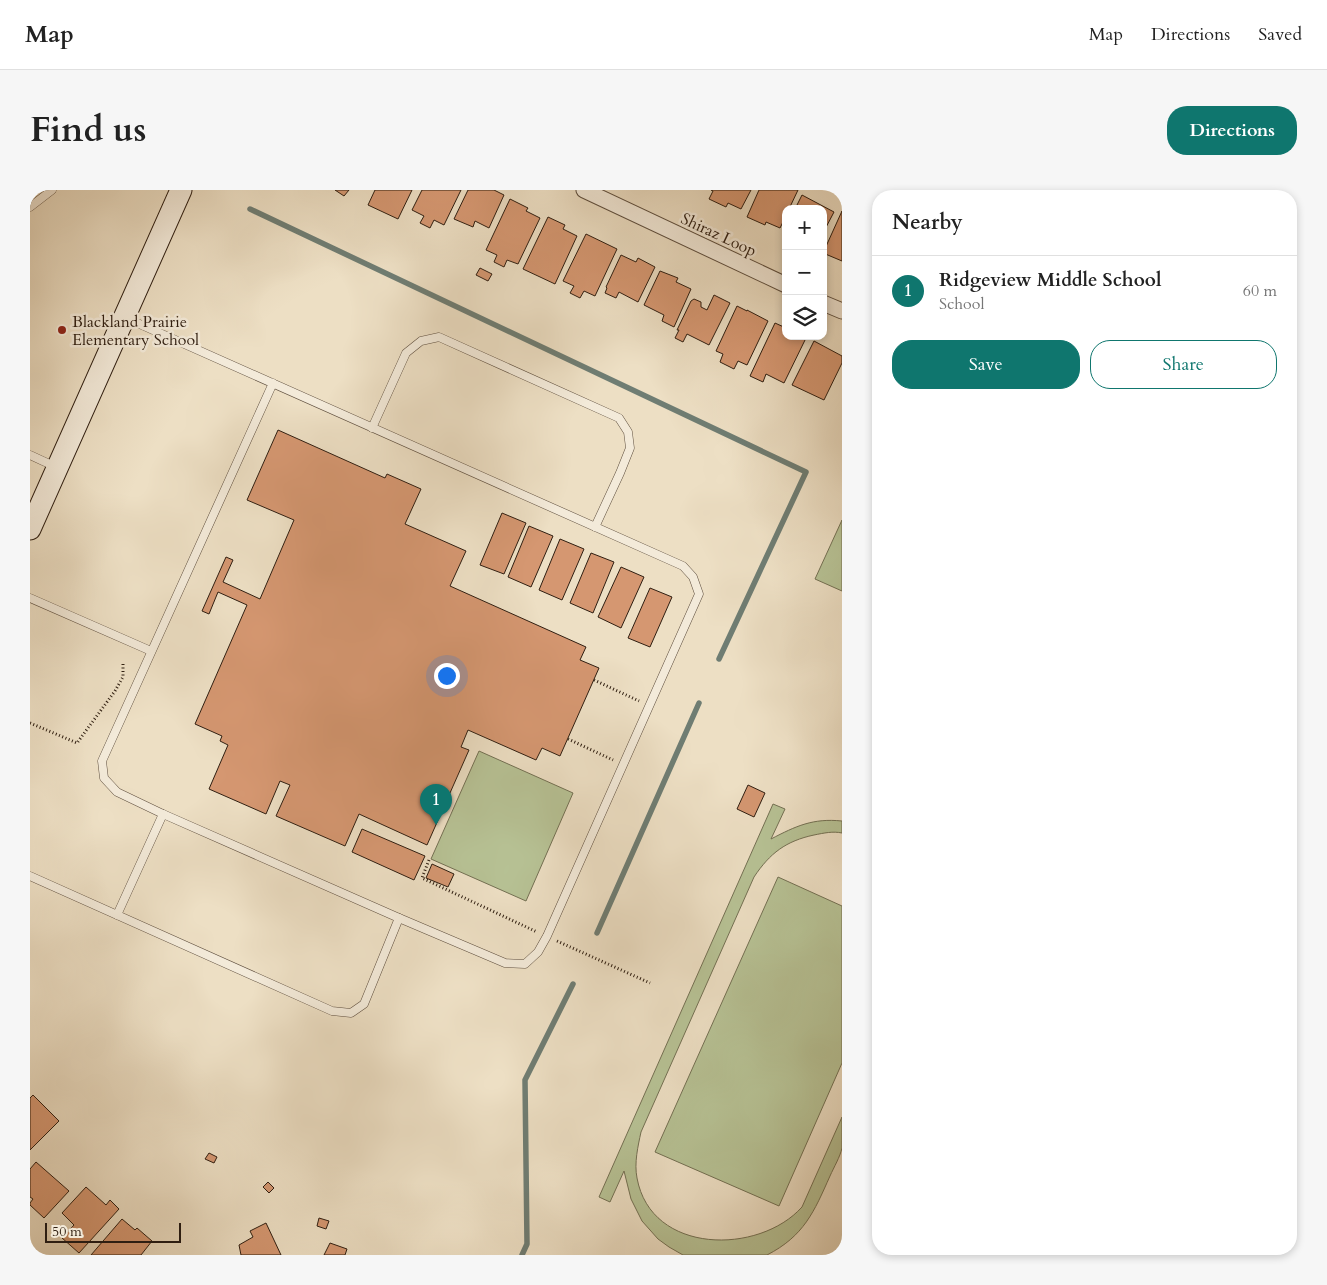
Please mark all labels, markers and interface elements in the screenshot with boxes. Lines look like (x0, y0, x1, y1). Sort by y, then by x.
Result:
text: Map (25, 18, 74, 51)
text: Map (1089, 22, 1123, 47)
text: Directions (1151, 22, 1230, 47)
text: Saved (1258, 22, 1302, 47)
text: Find us (30, 106, 146, 154)
button: Directions (1167, 106, 1297, 155)
map controls (782, 205, 827, 340)
button: + (782, 205, 827, 250)
street label: Shiraz Loop (677, 208, 760, 262)
text: Nearby (892, 208, 963, 237)
button: − (782, 250, 827, 295)
text: Ridgeview Middle School (939, 267, 1161, 293)
text: 1 (904, 280, 912, 302)
text: 60 m (1243, 280, 1277, 302)
text: School (939, 293, 984, 315)
button: layers (782, 295, 827, 340)
place label: Blackland Prairie Elementary School (72, 311, 199, 351)
marker: Blackland Prairie Elementary School (56, 324, 68, 336)
button: Save (892, 340, 1080, 389)
button: Share (1090, 340, 1277, 389)
your location (434, 663, 460, 689)
pin: 1 (420, 784, 452, 825)
scale bar (45, 1220, 181, 1243)
text: 50 m (52, 1222, 82, 1241)

